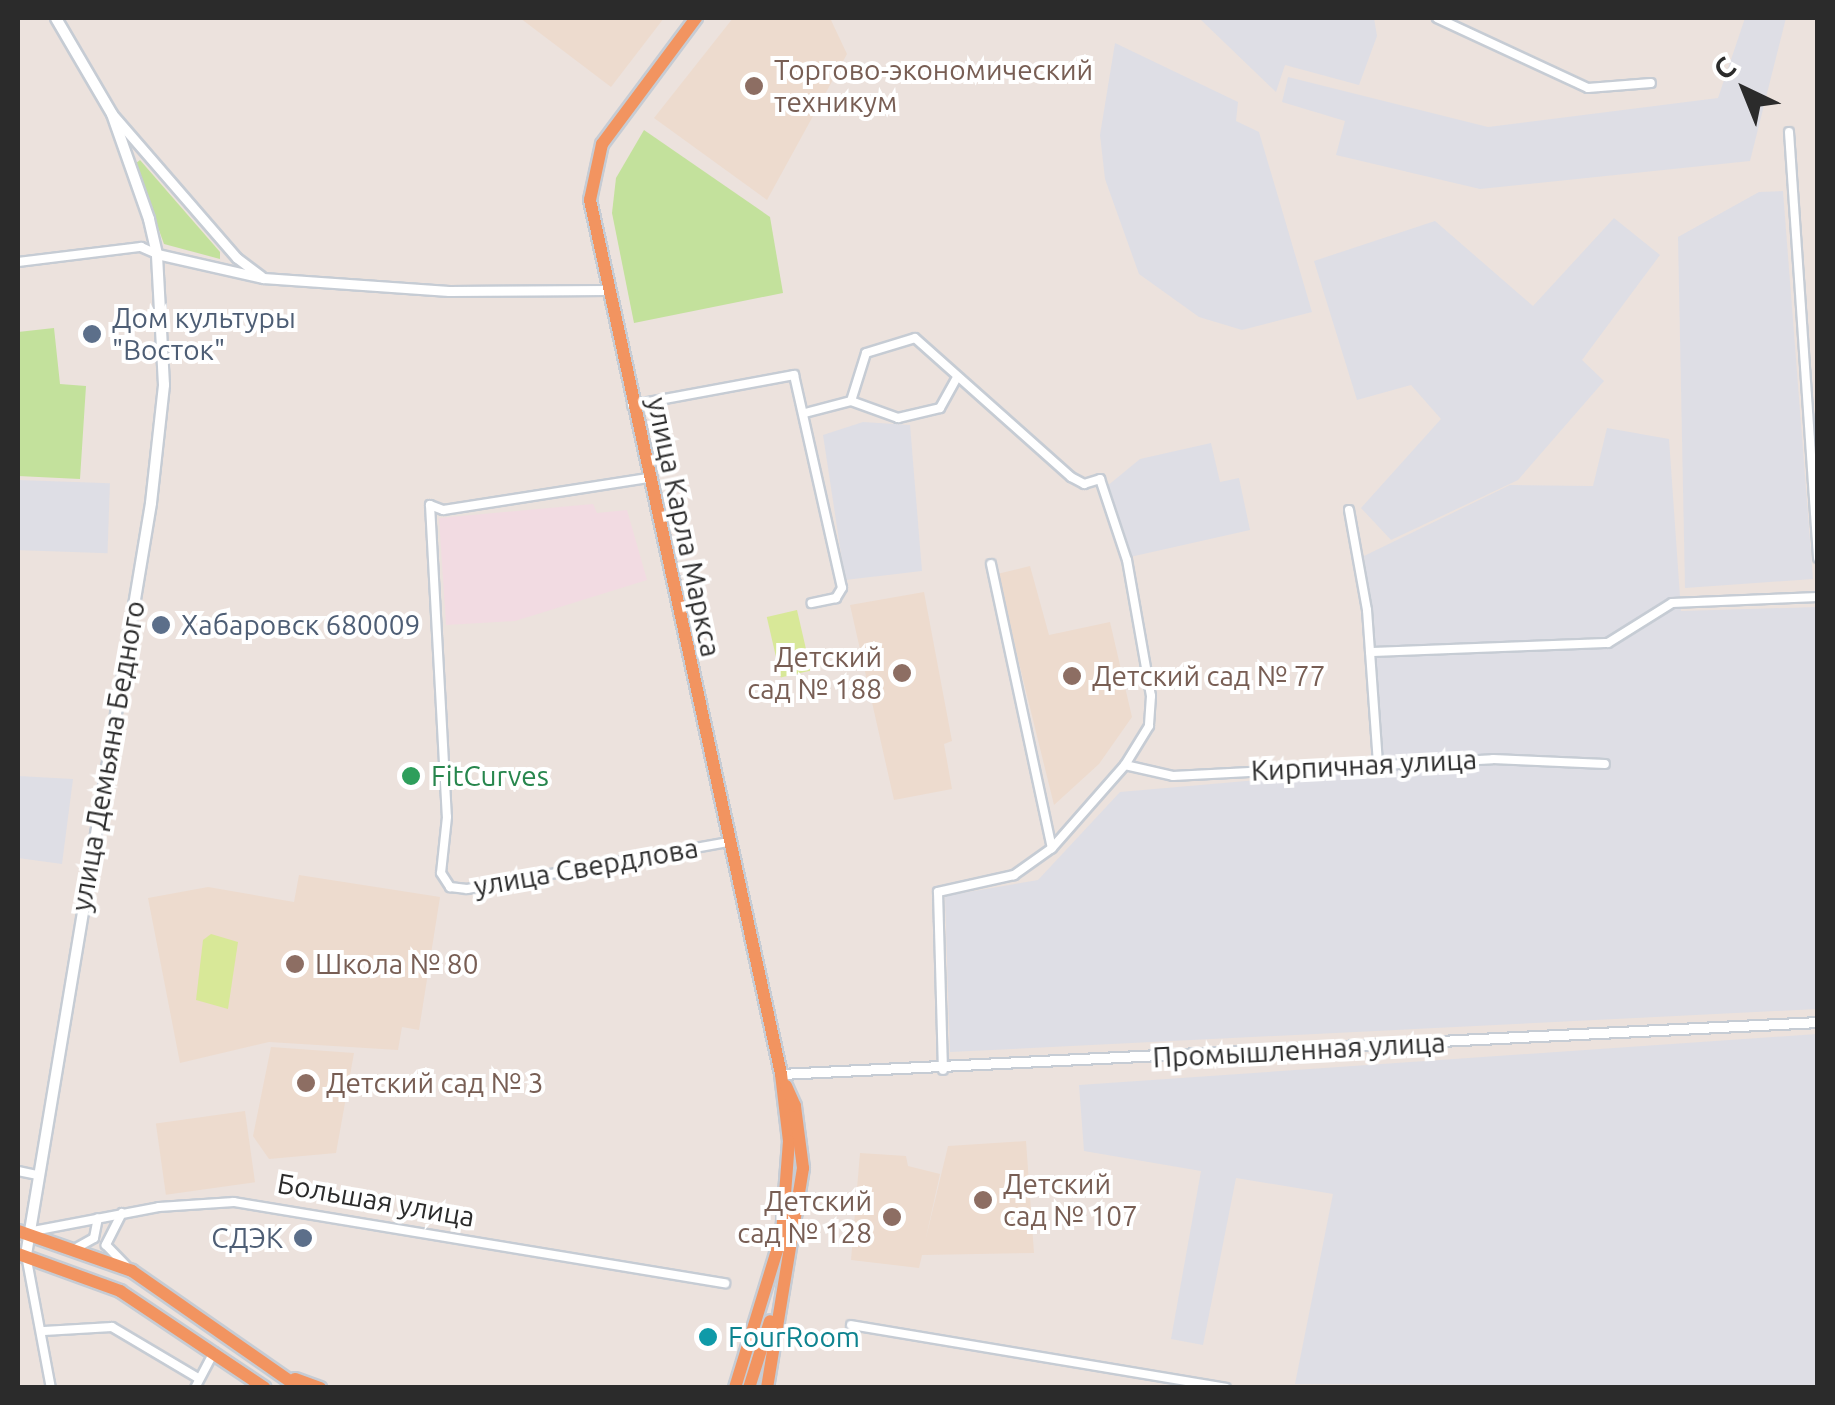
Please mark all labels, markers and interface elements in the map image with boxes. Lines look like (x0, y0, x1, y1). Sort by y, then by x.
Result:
north arrow (1695, 40, 1795, 140)
text: С (1707, 50, 1741, 85)
place label: Торгово-экономический техникум (774, 53, 1093, 119)
marker: Торгово-экономический техникум (743, 75, 765, 97)
place label: Дом культуры "Восток" (112, 301, 296, 367)
marker: Дом культуры "Восток" (81, 323, 103, 345)
street label: улица Карла Маркса (640, 394, 728, 660)
street label: улица Демьяна Бедного (64, 598, 152, 914)
place label: Хабаровск 680009 (181, 608, 420, 642)
marker: Хабаровск 680009 (150, 614, 172, 636)
place label: Детский сад № 188 (747, 640, 882, 706)
place label: Детский сад № 77 (1092, 659, 1325, 693)
marker: Детский сад № 188 (891, 662, 913, 684)
marker: Детский сад № 77 (1061, 665, 1083, 687)
street label: Кирпичная улица (1250, 742, 1478, 788)
place label: FitCurves (431, 759, 549, 793)
marker: FitCurves (400, 765, 422, 787)
street label: улица Свердлова (471, 831, 701, 903)
place label: Школа № 80 (315, 947, 478, 981)
marker: Школа № 80 (284, 953, 306, 975)
street label: Промышленная улица (1152, 1026, 1446, 1074)
place label: Детский сад № 3 (326, 1066, 544, 1100)
marker: Детский сад № 3 (295, 1072, 317, 1094)
street label: Большая улица (275, 1166, 477, 1234)
place label: Детский сад № 107 (1003, 1167, 1138, 1233)
place label: Детский сад № 128 (737, 1184, 872, 1250)
marker: Детский сад № 107 (972, 1189, 994, 1211)
marker: Детский сад № 128 (881, 1206, 903, 1228)
place label: СДЭК (211, 1221, 283, 1255)
marker: СДЭК (292, 1227, 314, 1249)
place label: FourRoom (728, 1320, 860, 1354)
marker: FourRoom (697, 1326, 719, 1348)

